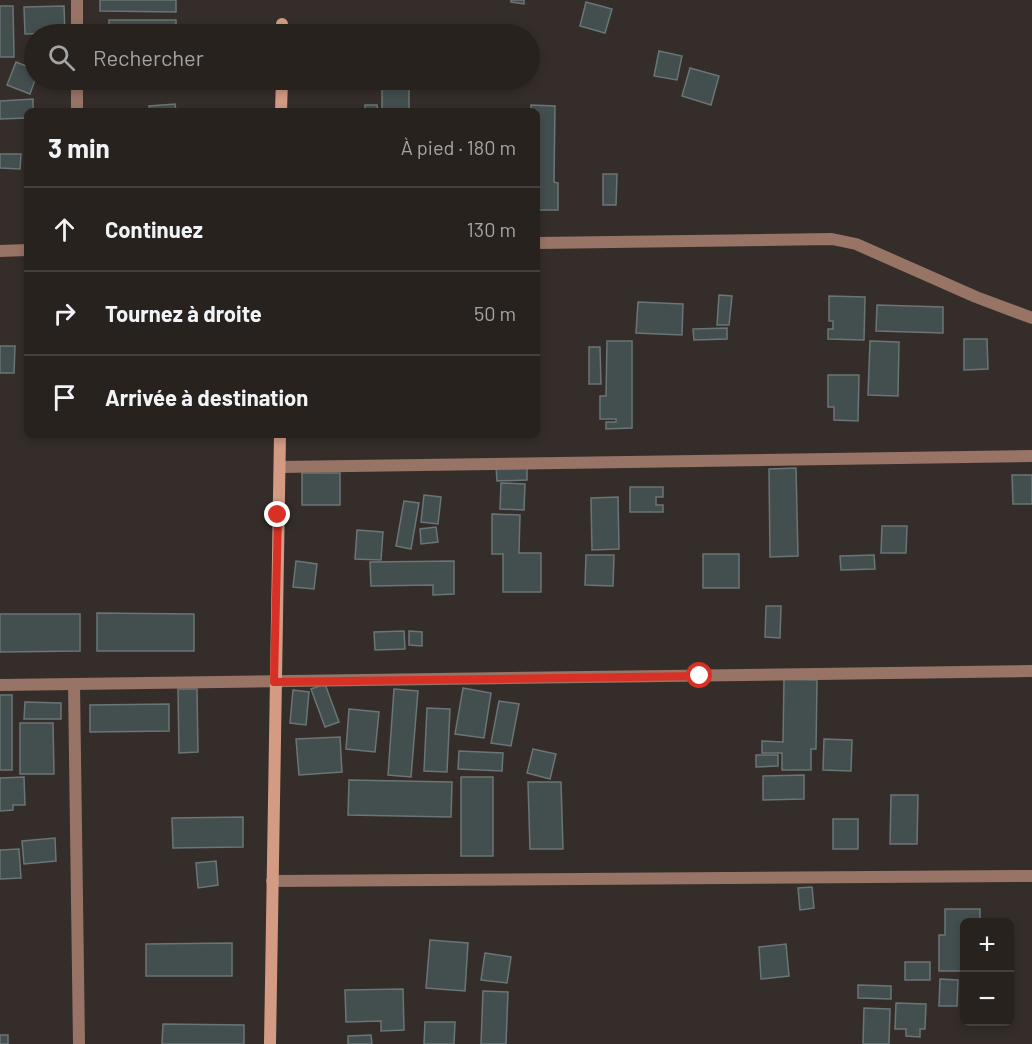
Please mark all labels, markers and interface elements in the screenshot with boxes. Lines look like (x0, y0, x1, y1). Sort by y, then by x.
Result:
search box (24, 24, 540, 90)
icon: search (45, 41, 78, 74)
text: Rechercher (93, 44, 204, 70)
text: 3 min (48, 132, 110, 163)
text: À pied · 180 m (401, 135, 516, 159)
icon: ahead (48, 213, 81, 246)
text: Continuez (105, 216, 203, 242)
text: 130 m (467, 217, 516, 241)
icon: right (48, 297, 81, 330)
text: Tournez à droite (105, 300, 262, 326)
text: 50 m (474, 301, 516, 325)
icon: arrive (48, 381, 81, 414)
text: Arrivée à destination (105, 384, 308, 410)
route end (264, 501, 290, 527)
route start (686, 662, 712, 688)
map controls (960, 918, 1014, 1026)
button: + (960, 918, 1014, 972)
button: − (960, 972, 1014, 1026)

